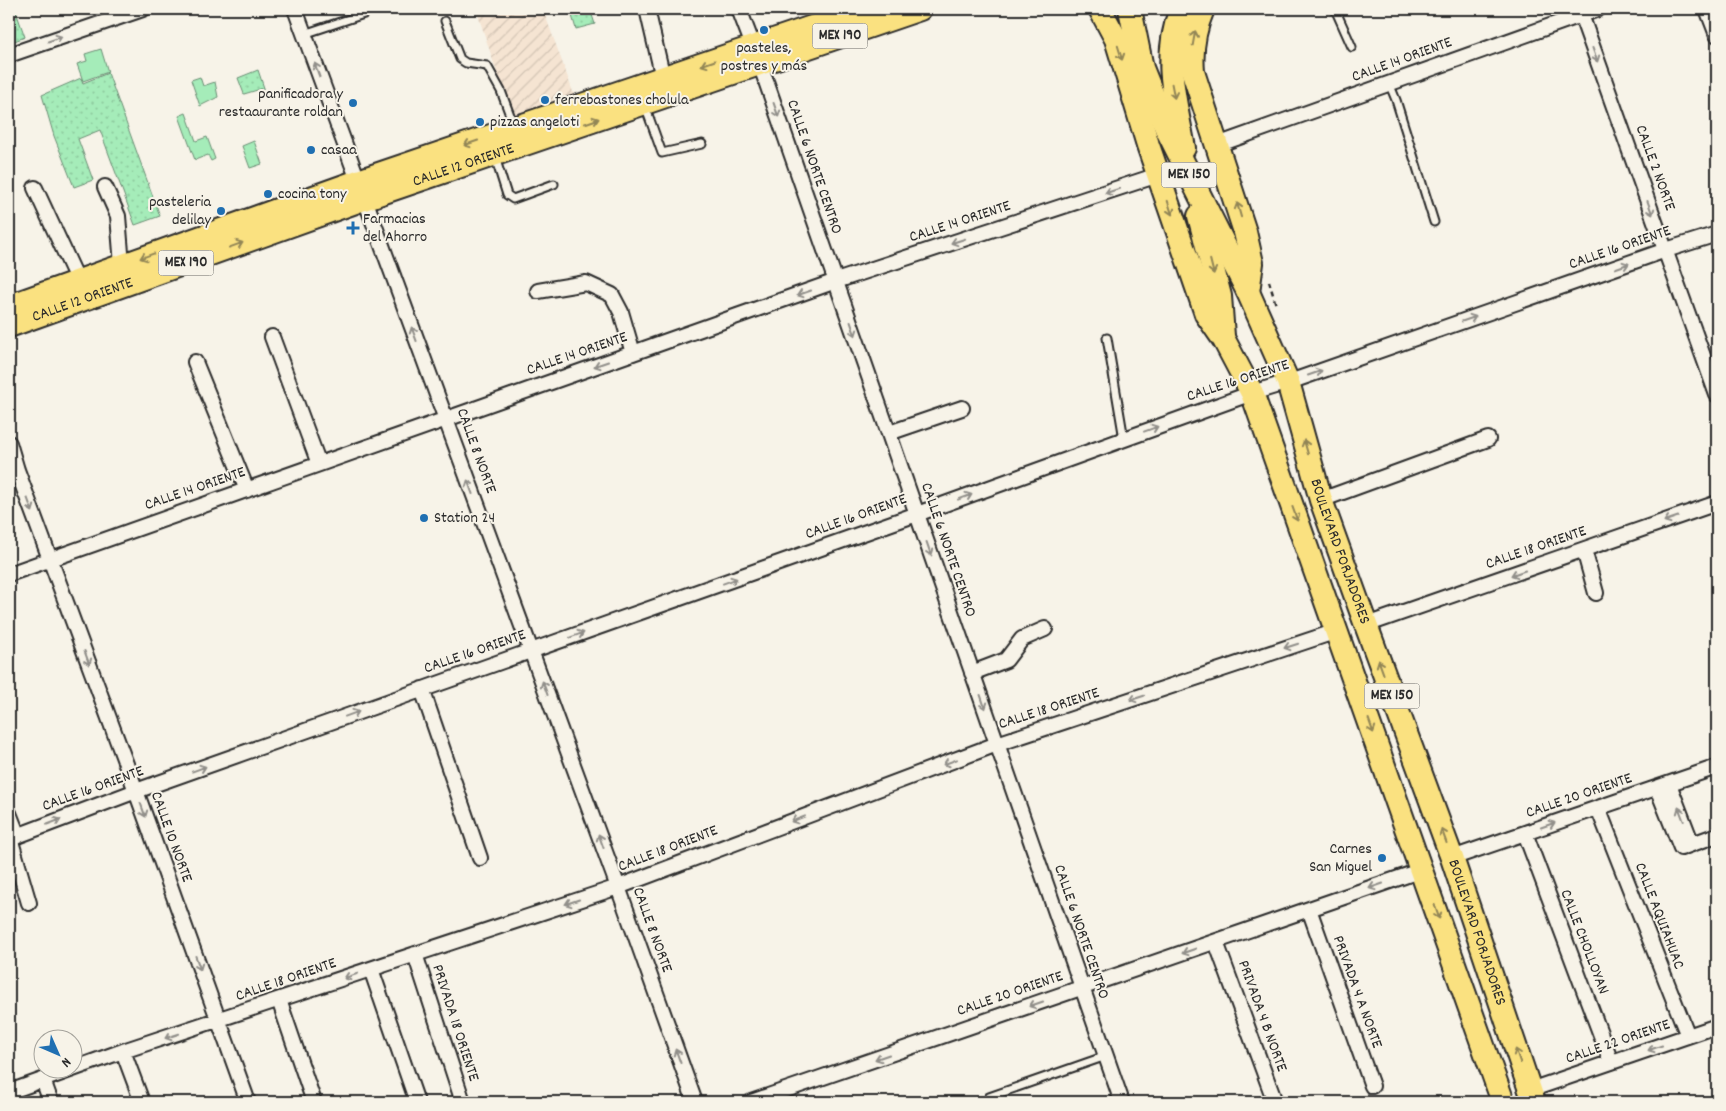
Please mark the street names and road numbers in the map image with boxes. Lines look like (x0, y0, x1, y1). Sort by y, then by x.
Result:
road number: MEX 190 (812, 24, 868, 48)
street label: CALLE 14 ORIENTE (1349, 31, 1456, 89)
street label: CALLE 6 NORTE CENTRO (780, 97, 848, 237)
street label: CALLE 2 NORTE (1629, 122, 1681, 215)
street label: CALLE 12 ORIENTE (410, 137, 518, 193)
road number: MEX 150 (1162, 162, 1216, 188)
street label: CALLE 14 ORIENTE (906, 195, 1014, 249)
street label: CALLE 16 ORIENTE (1566, 220, 1675, 276)
road number: MEX 190 (158, 250, 214, 276)
street label: CALLE 12 ORIENTE (29, 271, 137, 328)
street label: CALLE 14 ORIENTE (524, 326, 631, 382)
street label: CALLE 16 ORIENTE (1184, 353, 1293, 408)
street label: CALLE 8 NORTE (450, 405, 502, 498)
street label: CALLE 14 ORIENTE (142, 461, 249, 517)
street label: BOULEVARD FORJADORES (1304, 476, 1376, 627)
street label: CALLE 6 NORTE CENTRO (914, 480, 982, 620)
street label: CALLE 16 ORIENTE (802, 488, 911, 546)
street label: CALLE 18 ORIENTE (1483, 520, 1590, 576)
street label: CALLE 16 ORIENTE (421, 624, 530, 680)
street label: CALLE 18 ORIENTE (996, 682, 1103, 736)
road number: MEX 150 (1364, 684, 1420, 708)
street label: CALLE 16 ORIENTE (39, 760, 148, 818)
street label: CALLE 20 ORIENTE (1523, 767, 1636, 825)
street label: CALLE 10 NORTE (144, 788, 198, 886)
street label: CALLE 18 ORIENTE (615, 819, 722, 879)
street label: BOULEVARD FORJADORES (1442, 856, 1512, 1009)
street label: CALLE AQUIAHUAC (1628, 859, 1690, 973)
street label: CALLE 6 NORTE CENTRO (1047, 862, 1115, 1002)
street label: CALLE 8 NORTE (626, 884, 678, 977)
street label: CALLE CHOLLOYAN (1553, 886, 1615, 998)
street label: PRIVADA 4 A NORTE (1326, 932, 1388, 1052)
street label: CALLE 18 ORIENTE (233, 952, 340, 1008)
street label: PRIVADA 4 B NORTE (1231, 957, 1293, 1076)
street label: PRIVADA 18 ORIENTE (425, 962, 485, 1085)
street label: CALLE 20 ORIENTE (954, 965, 1067, 1023)
street label: CALLE 22 ORIENTE (1563, 1013, 1674, 1071)

